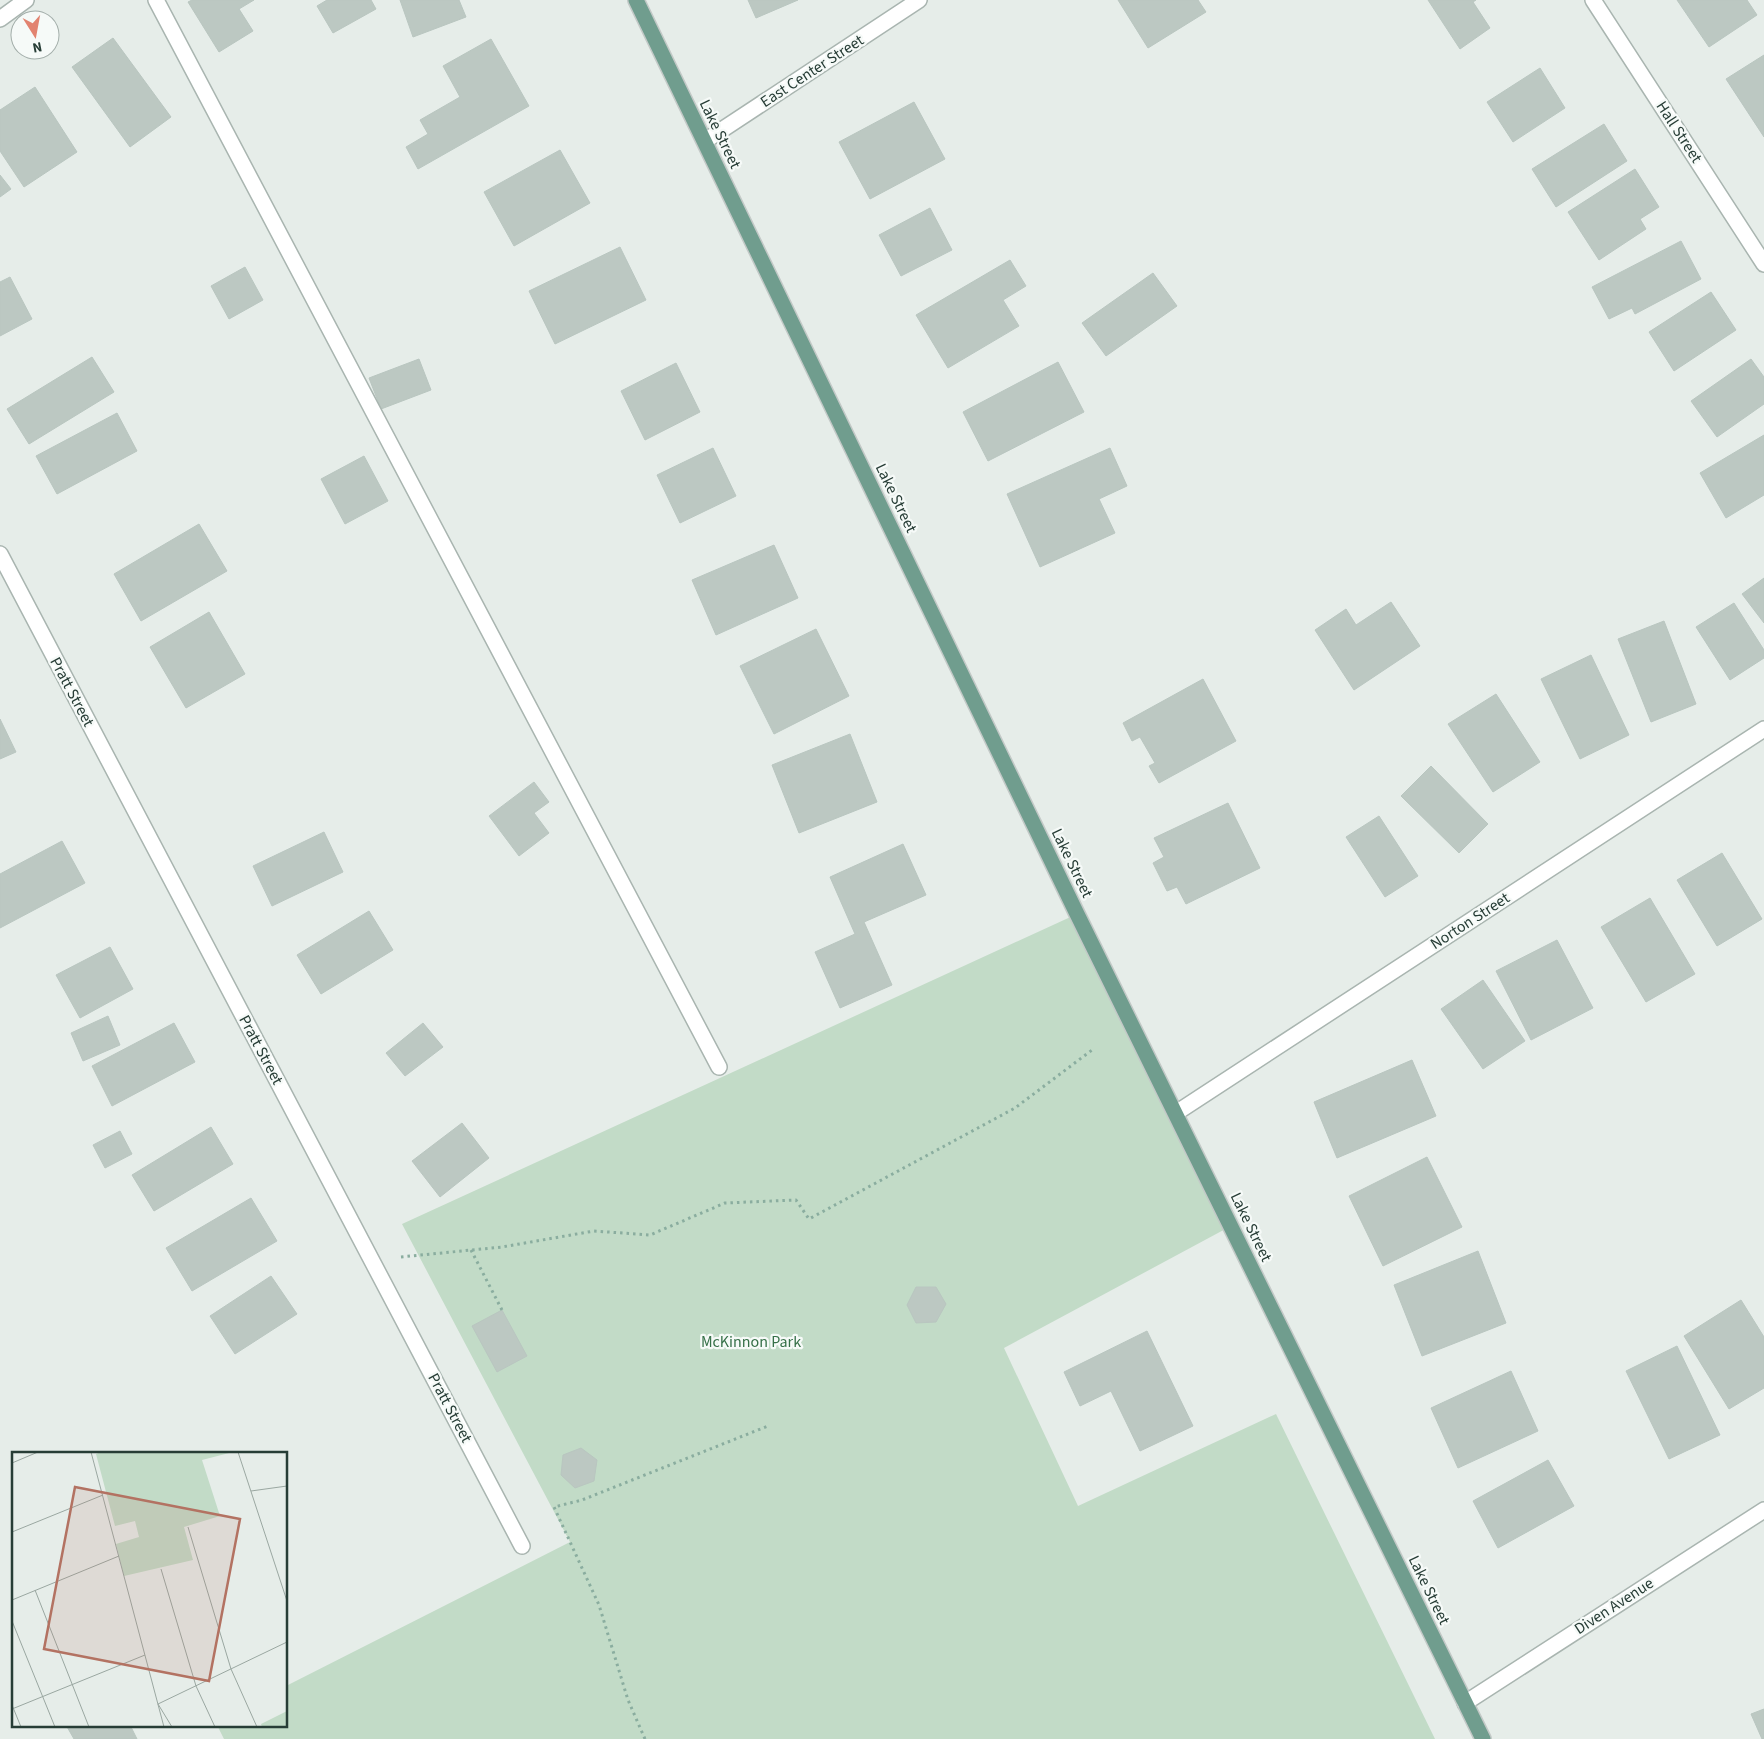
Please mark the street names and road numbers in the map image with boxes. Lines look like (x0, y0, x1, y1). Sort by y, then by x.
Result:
street label: East Center Street (756, 29, 869, 113)
street label: Lake Street (694, 96, 747, 173)
street label: Hall Street (1651, 97, 1708, 168)
street label: Lake Street (870, 460, 923, 537)
street label: Pratt Street (44, 653, 100, 731)
street label: Lake Street (1046, 825, 1099, 902)
street label: Norton Street (1426, 887, 1514, 955)
street label: Pratt Street (233, 1011, 289, 1089)
street label: Lake Street (1225, 1189, 1278, 1266)
street label: Pratt Street (422, 1369, 478, 1447)
street label: Lake Street (1403, 1552, 1456, 1629)
street label: Diven Avenue (1570, 1572, 1658, 1640)

